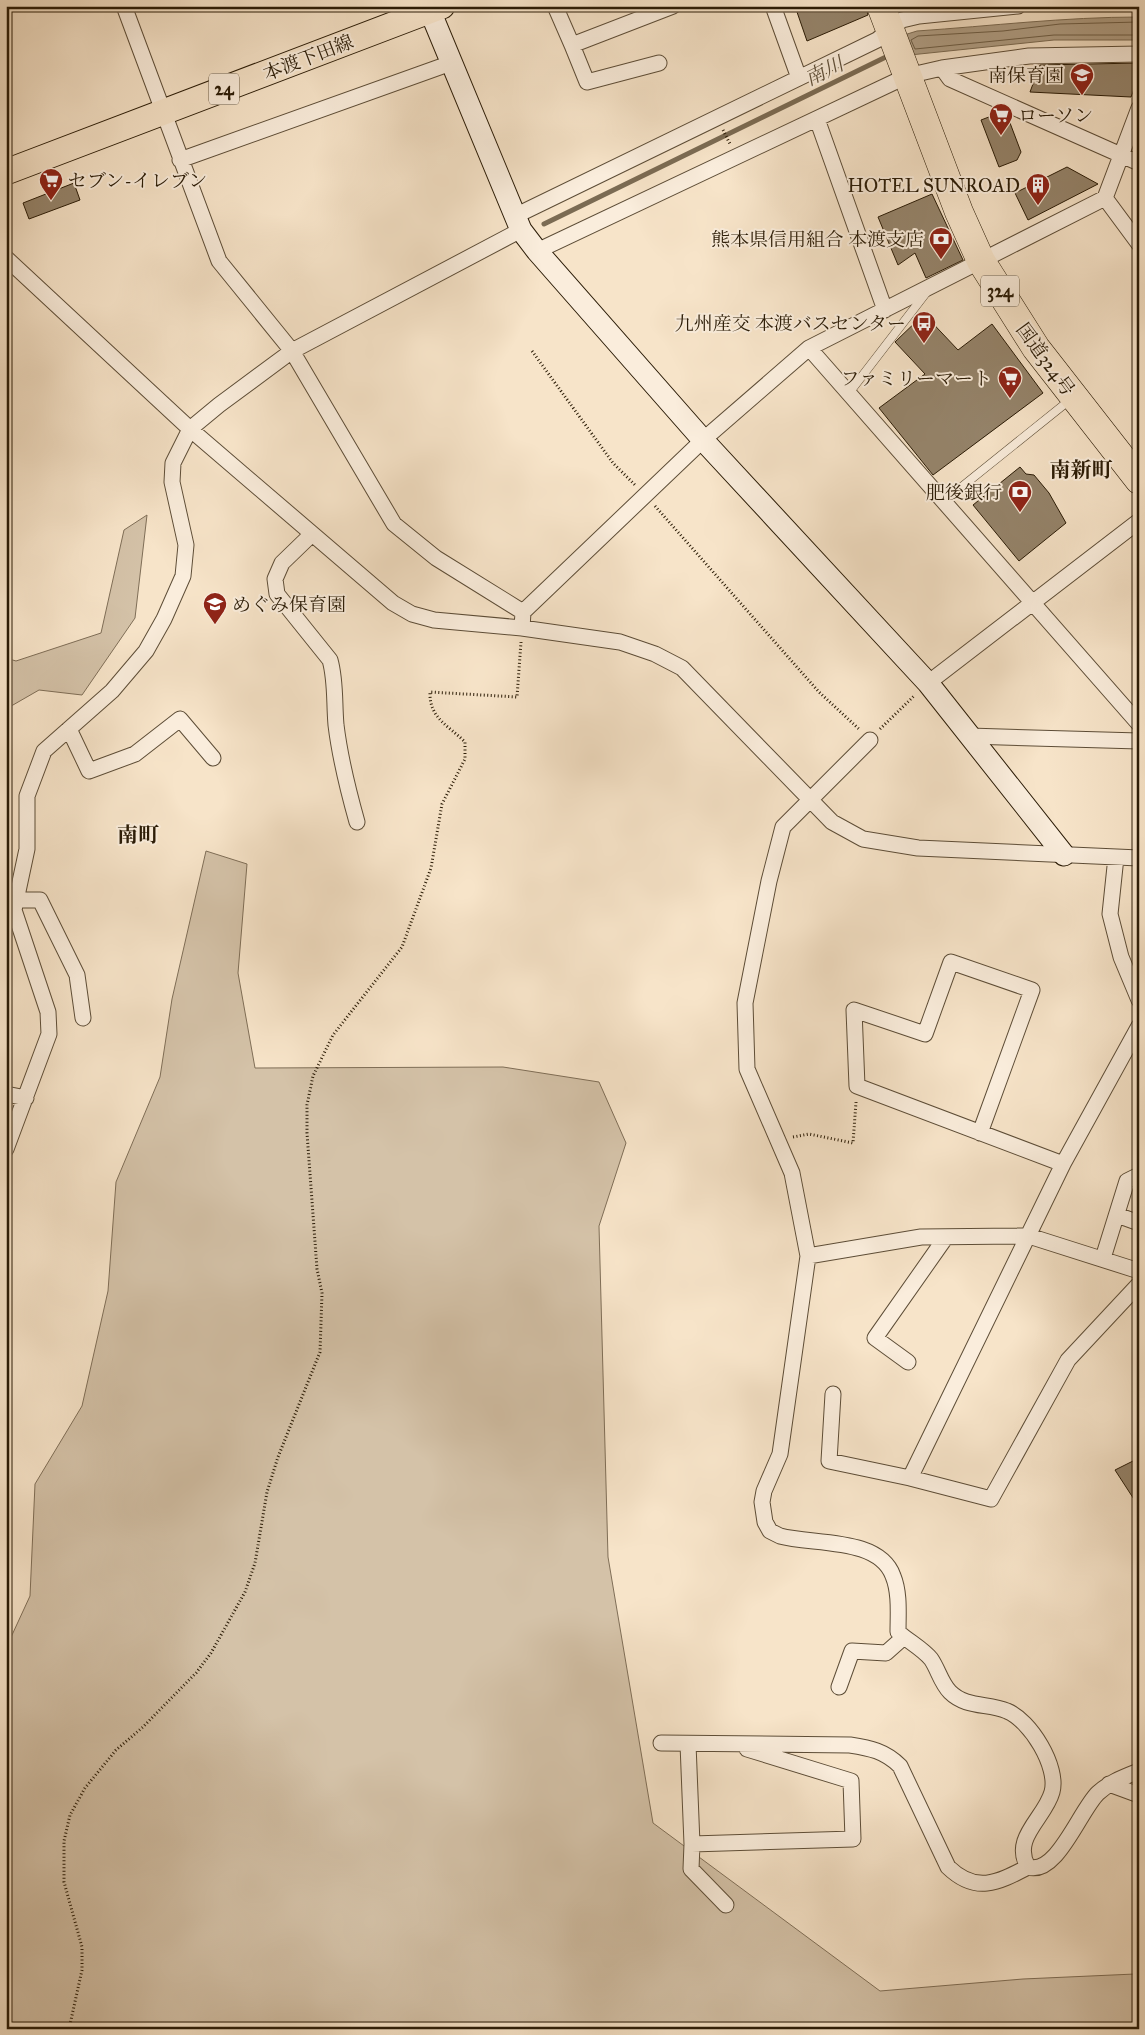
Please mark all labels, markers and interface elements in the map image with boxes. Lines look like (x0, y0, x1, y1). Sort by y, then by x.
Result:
street label: 本渡下田線 (260, 30, 357, 85)
water label: 南川 (801, 51, 849, 91)
school or university icon: 南保育園 (1069, 62, 1095, 96)
place label: 南保育園 (988, 64, 1064, 87)
road number: 24 (209, 74, 239, 105)
supermarket icon: ローソン (988, 102, 1014, 136)
place label: ローソン (1018, 104, 1093, 127)
supermarket icon: セブン-イレブン (38, 167, 64, 201)
place label: セブン-イレブン (68, 169, 207, 192)
building icon: HOTEL SUNROAD (1025, 172, 1051, 206)
place label: HOTEL SUNROAD (847, 174, 1020, 197)
bank icon: 熊本県信用組合 本渡支店 (928, 226, 954, 260)
place label: 熊本県信用組合 本渡支店 (711, 228, 924, 251)
road number: 324 (981, 276, 1019, 306)
bus stop icon: 九州産交 本渡バスセンター (911, 310, 937, 344)
place label: 九州産交 本渡バスセンター (675, 312, 906, 335)
street label: 国道324号 (1011, 318, 1080, 400)
supermarket icon: ファミリーマート (997, 365, 1023, 399)
place label: ファミリーマート (840, 367, 992, 390)
district label: 南新町 (1050, 457, 1113, 483)
bank icon: 肥後銀行 (1007, 479, 1033, 513)
place label: 肥後銀行 (926, 481, 1002, 504)
school or university icon: めぐみ保育園 (202, 591, 228, 625)
place label: めぐみ保育園 (232, 593, 346, 616)
district label: 南町 (117, 822, 159, 848)

